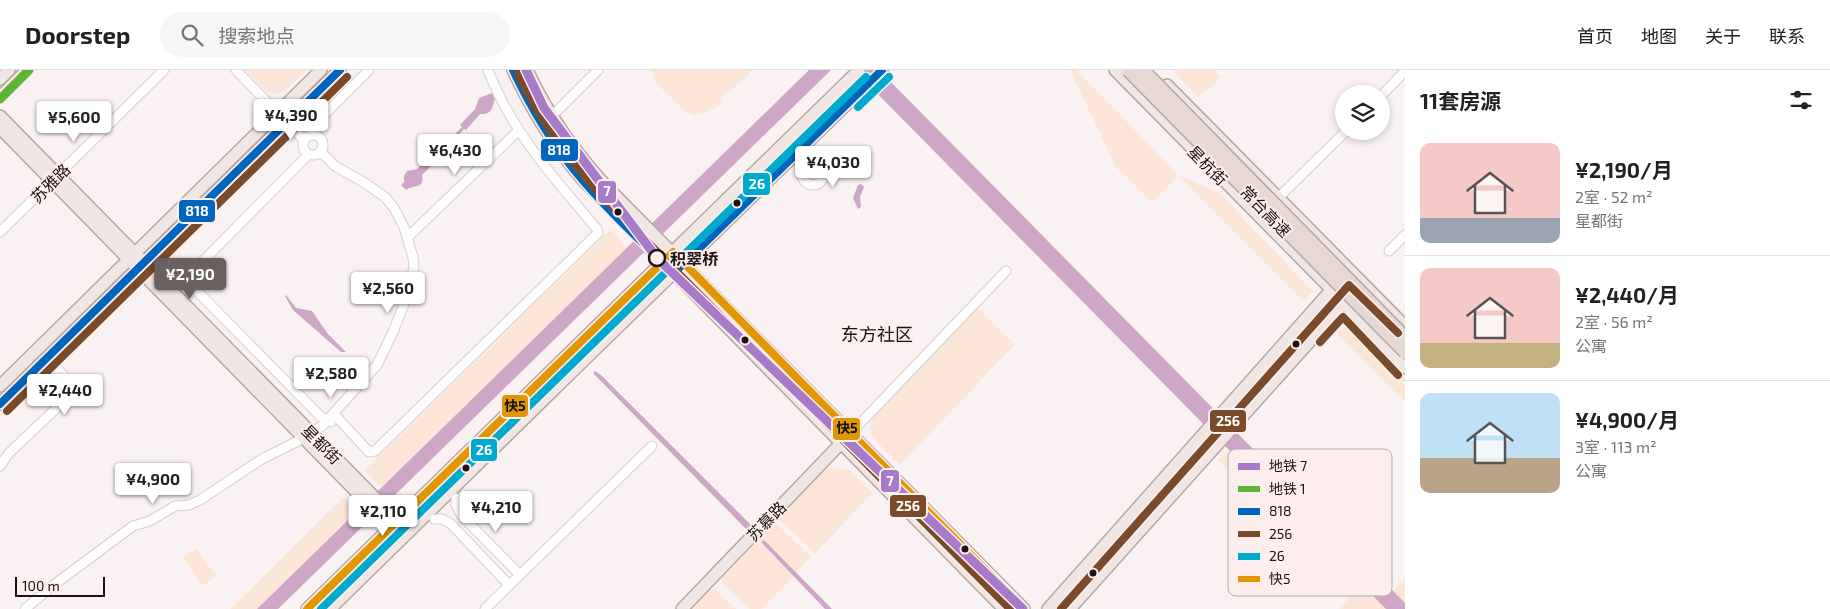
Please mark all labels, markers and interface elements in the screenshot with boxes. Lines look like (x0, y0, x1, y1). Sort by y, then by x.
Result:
search box (160, 12, 510, 57)
text: Doorstep (25, 20, 130, 49)
icon: search (178, 21, 206, 49)
text: 搜索地点 (218, 24, 295, 47)
text: 首页 (1577, 25, 1613, 47)
text: 地图 (1641, 25, 1677, 47)
text: 关于 (1705, 25, 1741, 47)
text: 联系 (1769, 25, 1805, 47)
map controls (1335, 85, 1390, 140)
button: layers (1335, 85, 1390, 140)
icon: filters (1787, 86, 1815, 114)
text: 11套房源 (1420, 88, 1501, 113)
pin: ¥4,390 (250, 98, 332, 141)
pin: ¥5,600 (33, 100, 115, 143)
text: ¥4,390 (264, 105, 318, 124)
text: ¥5,600 (48, 107, 100, 126)
pin: ¥6,430 (414, 134, 496, 176)
line badge: 818 (540, 138, 579, 162)
text: ¥6,430 (428, 140, 482, 159)
text: 818 (547, 141, 571, 158)
street label: 星杭街 (1184, 141, 1232, 189)
pin: ¥4,030 (792, 146, 874, 188)
text: ¥4,030 (806, 152, 860, 171)
text: ¥2,190/月 (1575, 157, 1673, 182)
street label: 苏雅路 (26, 159, 74, 207)
icon: home (1460, 163, 1520, 223)
line badge: 26 (742, 172, 771, 196)
text: 26 (749, 175, 765, 192)
line badge: 7 (597, 180, 617, 204)
street label: 常台高速 (1237, 181, 1295, 241)
text: 7 (603, 182, 611, 199)
text: 2室 · 52 m² (1575, 187, 1653, 206)
unlabelled marker (732, 198, 742, 208)
line badge: 818 (178, 199, 216, 223)
text: 818 (185, 202, 209, 219)
unlabelled marker (613, 207, 623, 217)
text: 星都街 (1575, 211, 1623, 230)
marker: 积翠桥 (648, 249, 666, 267)
place label: 积翠桥 (670, 249, 719, 268)
pin: ¥2,190 (149, 258, 231, 300)
text: ¥2,190 (165, 264, 215, 283)
pin: ¥2,560 (347, 272, 429, 314)
text: ¥2,560 (362, 278, 414, 297)
text: ¥2,440/月 (1575, 282, 1679, 307)
icon: home (1460, 288, 1520, 348)
text: 2室 · 56 m² (1575, 312, 1653, 331)
district label: 东方社区 (841, 323, 913, 345)
unlabelled marker (740, 335, 750, 345)
text: 公寓 (1575, 336, 1607, 355)
unlabelled marker (1291, 339, 1301, 349)
pin: ¥2,580 (290, 356, 372, 399)
text: ¥2,580 (305, 363, 357, 382)
pin: ¥2,440 (24, 374, 106, 416)
text: ¥2,440 (38, 380, 92, 399)
line badge: 快5 (501, 394, 529, 418)
text: 快5 (504, 397, 526, 414)
text: ¥4,900/月 (1575, 407, 1679, 432)
line badge: 256 (1209, 409, 1247, 433)
text: 256 (1216, 412, 1240, 429)
icon: home (1460, 413, 1520, 473)
line badge: 快5 (832, 417, 861, 441)
text: 快5 (836, 419, 858, 436)
street label: 星都街 (298, 420, 346, 468)
text: 3室 · 113 m² (1575, 437, 1657, 456)
line badge: 26 (470, 438, 498, 462)
text: 26 (476, 441, 492, 458)
legend (1228, 449, 1392, 596)
text: 地铁 7 (1269, 457, 1307, 474)
text: 公寓 (1575, 461, 1607, 480)
pin: ¥4,900 (112, 462, 194, 505)
unlabelled marker (461, 463, 471, 473)
text: ¥4,900 (126, 469, 180, 488)
line badge: 7 (880, 469, 900, 493)
text: 7 (886, 472, 894, 489)
text: 地铁 1 (1269, 480, 1306, 497)
pin: ¥4,210 (455, 490, 537, 533)
pin: ¥2,110 (342, 494, 424, 537)
line badge: 256 (889, 494, 927, 518)
text: ¥4,210 (471, 497, 522, 516)
street label: 苏慕路 (742, 497, 790, 545)
text: 256 (896, 497, 920, 514)
text: ¥2,110 (359, 501, 407, 520)
text: 818 (1269, 502, 1292, 519)
text: 256 (1269, 525, 1292, 542)
unlabelled marker (960, 544, 970, 554)
text: 26 (1269, 547, 1285, 564)
unlabelled marker (1088, 568, 1098, 578)
text: 快5 (1269, 570, 1291, 587)
scale bar (15, 574, 105, 597)
text: 100 m (22, 577, 60, 594)

